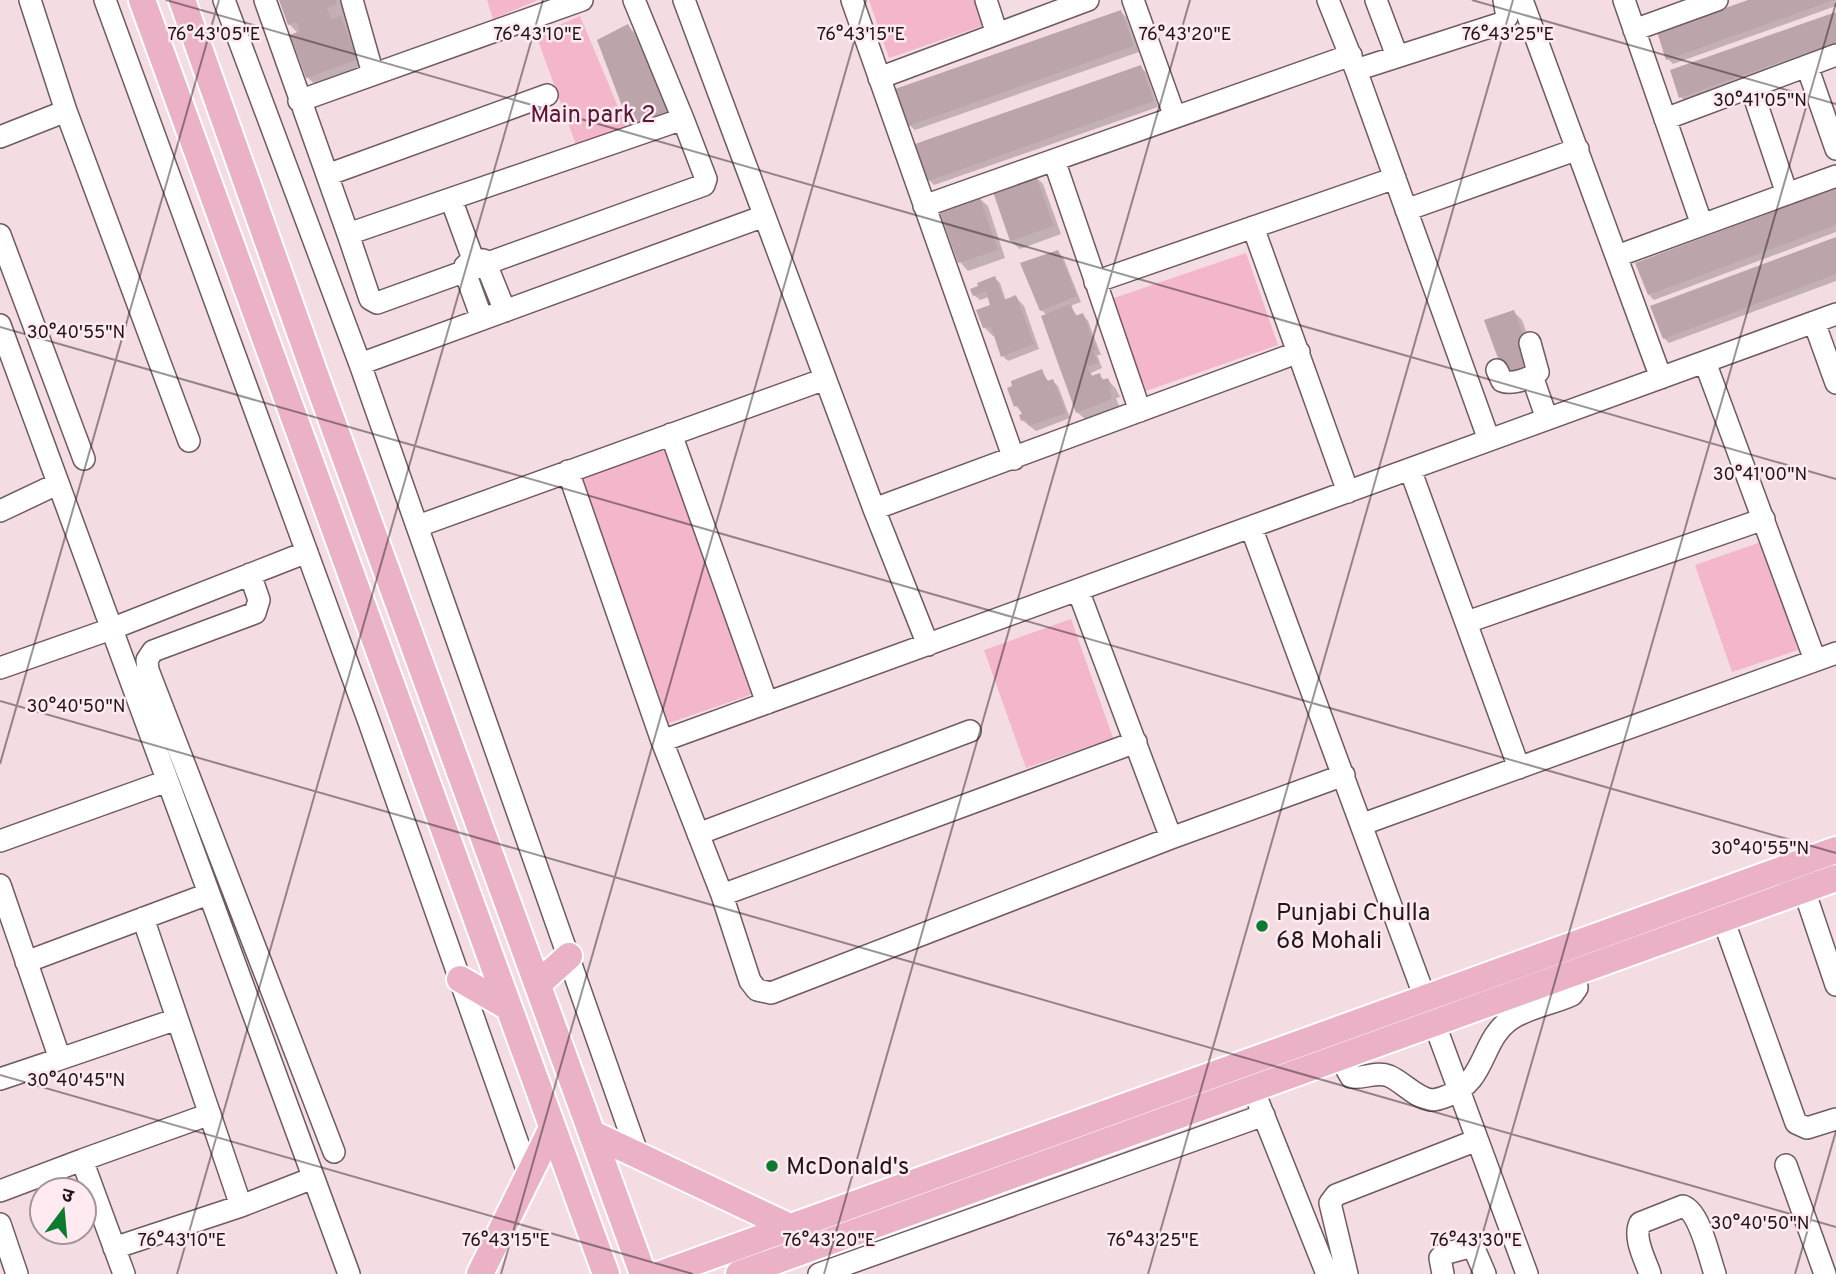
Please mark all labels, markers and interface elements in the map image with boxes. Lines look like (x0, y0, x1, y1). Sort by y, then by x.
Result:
text: 76°43'05"E (167, 24, 261, 47)
text: 76°43'10"E (494, 24, 582, 47)
text: 76°43'15"E (817, 24, 905, 47)
text: 76°43'20"E (1138, 24, 1232, 47)
text: 76°43'25"E (1462, 24, 1554, 47)
text: 30°41'05"N (1713, 90, 1807, 113)
park label: Main park 2 (530, 101, 656, 131)
text: 30°40'55"N (27, 322, 125, 345)
text: 30°41'00"N (1713, 464, 1807, 487)
text: 30°40'50"N (27, 696, 125, 719)
text: 30°40'55"N (1711, 838, 1809, 861)
place label: Punjabi Chulla 68 Mohali (1276, 899, 1430, 957)
marker: Punjabi Chulla 68 Mohali (1254, 918, 1270, 934)
text: 30°40'45"N (27, 1070, 125, 1093)
place label: McDonald's (786, 1153, 909, 1183)
marker: McDonald's (764, 1158, 780, 1174)
north arrow (28, 1176, 98, 1246)
text: उ (58, 1184, 77, 1210)
text: 30°40'50"N (1711, 1213, 1809, 1236)
text: 76°43'10"E (138, 1230, 226, 1253)
text: 76°43'15"E (462, 1230, 550, 1253)
text: 76°43'20"E (782, 1230, 876, 1253)
text: 76°43'25"E (1107, 1230, 1199, 1253)
text: 76°43'30"E (1430, 1230, 1522, 1253)

